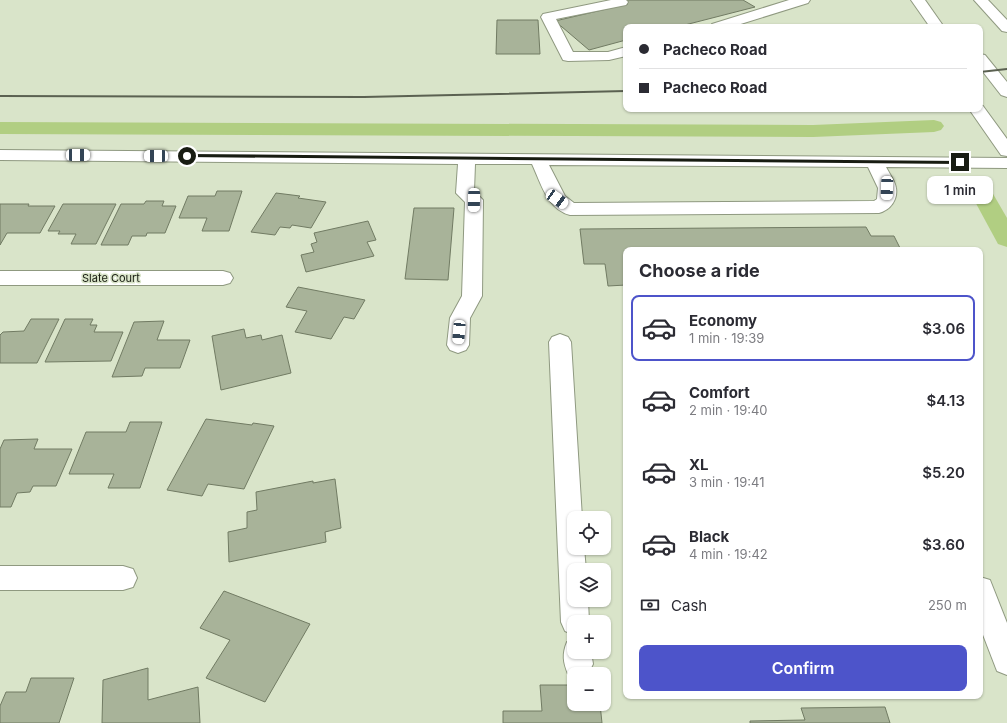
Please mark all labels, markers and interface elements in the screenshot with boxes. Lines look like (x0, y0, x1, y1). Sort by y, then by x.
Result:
text: Pacheco Road (663, 40, 767, 59)
text: Pacheco Road (663, 78, 767, 97)
route start (178, 147, 196, 165)
car (66, 149, 90, 161)
car (144, 150, 168, 162)
route end (951, 153, 969, 171)
car (881, 176, 893, 200)
callout: 1 min (927, 176, 993, 204)
text: 1 min (944, 182, 976, 198)
car (544, 187, 570, 211)
car (468, 188, 480, 212)
text: Choose a ride (639, 260, 760, 281)
street label: Slate Court (82, 271, 140, 285)
icon: car (641, 310, 677, 346)
text: Economy (689, 311, 757, 330)
text: $3.06 (922, 319, 965, 338)
car (452, 320, 466, 344)
text: 1 min · 19:39 (689, 330, 764, 346)
icon: car (641, 382, 677, 418)
text: Comfort (689, 383, 750, 402)
text: $4.13 (926, 391, 965, 410)
text: 2 min · 19:40 (689, 402, 768, 418)
icon: car (641, 454, 677, 490)
text: XL (689, 455, 709, 474)
text: $5.20 (922, 463, 965, 482)
text: 3 min · 19:41 (689, 474, 765, 490)
map controls (567, 511, 611, 711)
button: locate (567, 511, 611, 555)
icon: car (641, 526, 677, 562)
text: Black (689, 527, 729, 546)
text: $3.60 (922, 535, 965, 554)
text: 4 min · 19:42 (689, 546, 768, 562)
button: layers (567, 563, 611, 607)
icon: cash (639, 594, 661, 616)
text: Cash (671, 596, 707, 615)
text: 250 m (928, 597, 967, 613)
button: + (567, 615, 611, 659)
button: Confirm (639, 645, 967, 691)
button: − (567, 667, 611, 711)

